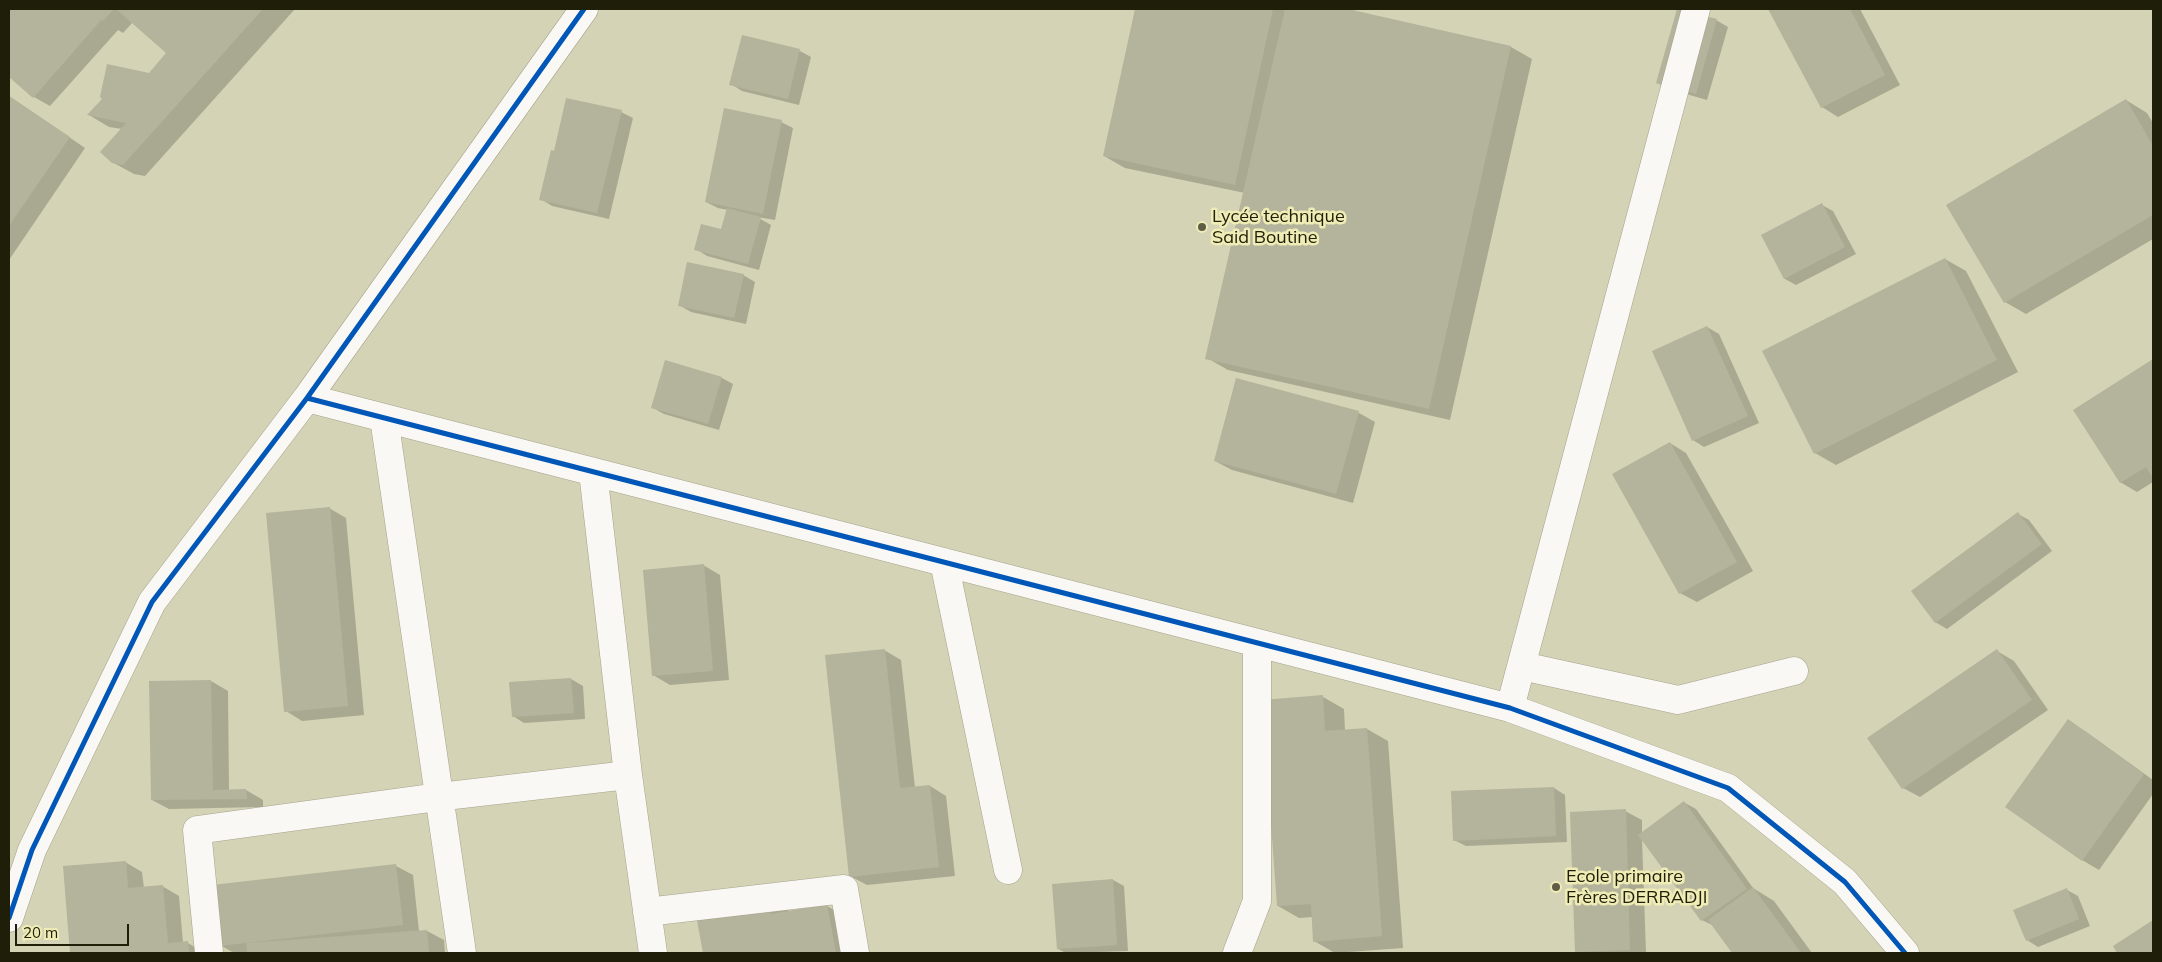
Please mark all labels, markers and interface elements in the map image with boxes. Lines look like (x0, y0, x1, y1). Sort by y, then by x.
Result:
place label: Lycée technique Said Boutine (1212, 206, 1345, 248)
marker: Lycée technique Said Boutine (1196, 221, 1208, 233)
place label: Ecole primaire Frères DERRADJI (1566, 866, 1707, 909)
marker: Ecole primaire Frères DERRADJI (1550, 881, 1562, 893)
scale bar (18, 914, 131, 946)
text: 20 m (23, 923, 58, 942)

